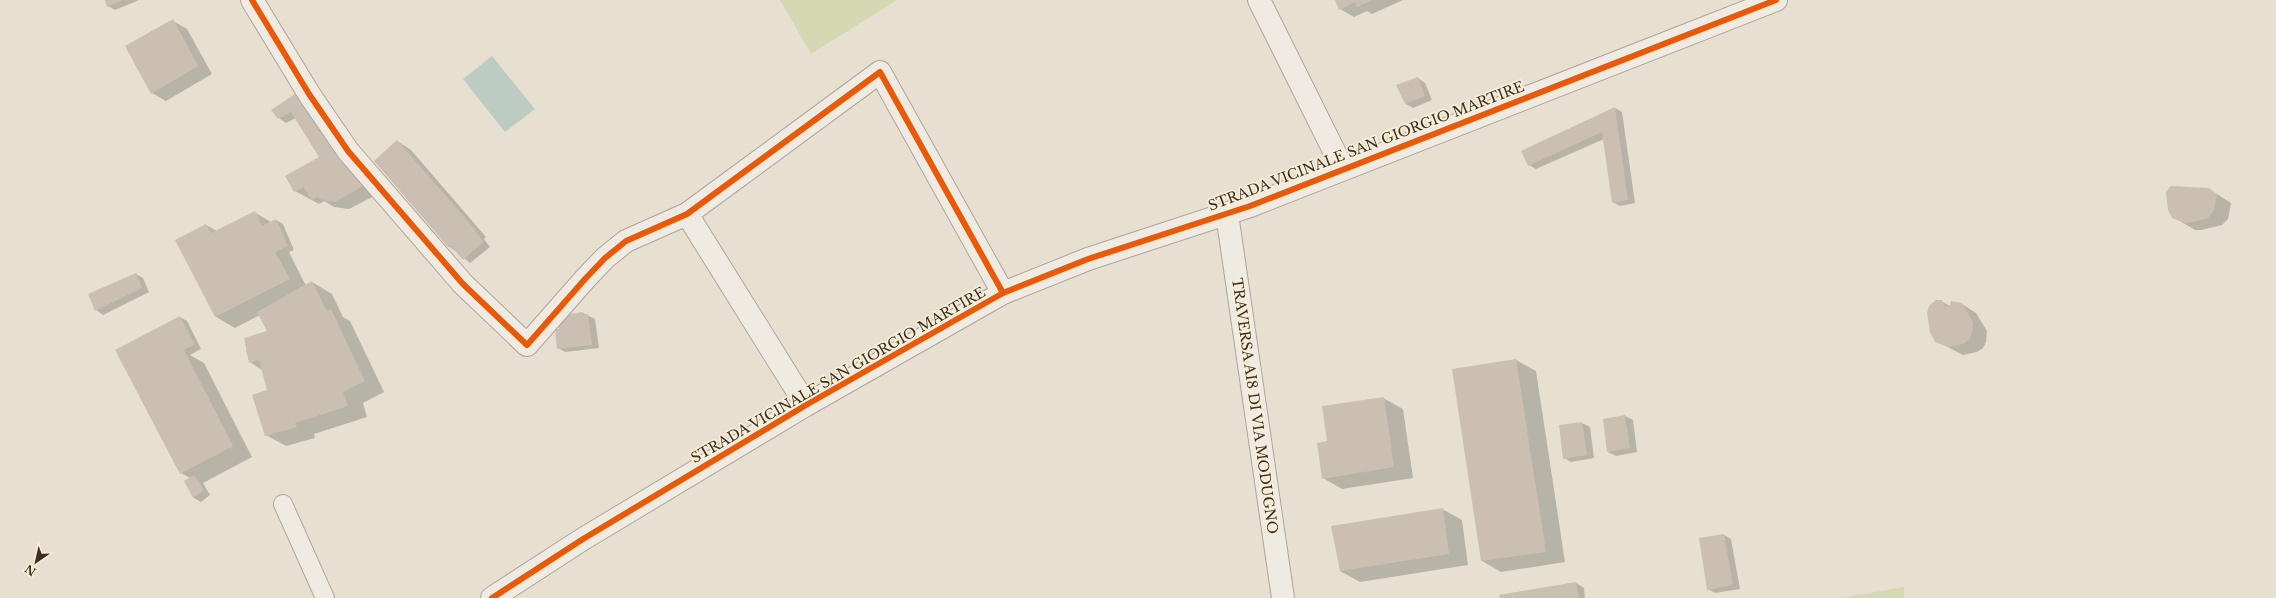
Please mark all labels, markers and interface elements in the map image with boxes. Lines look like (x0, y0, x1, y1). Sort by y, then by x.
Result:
street label: STRADA VICINALE SAN GIORGIO MARTIRE (1205, 77, 1527, 215)
street label: TRAVERSA AI8 DI VIA MODUGNO (1228, 277, 1282, 535)
street label: STRADA VICINALE SAN GIORGIO MARTIRE (688, 283, 988, 467)
north arrow (16, 542, 56, 582)
text: N (22, 561, 39, 579)

